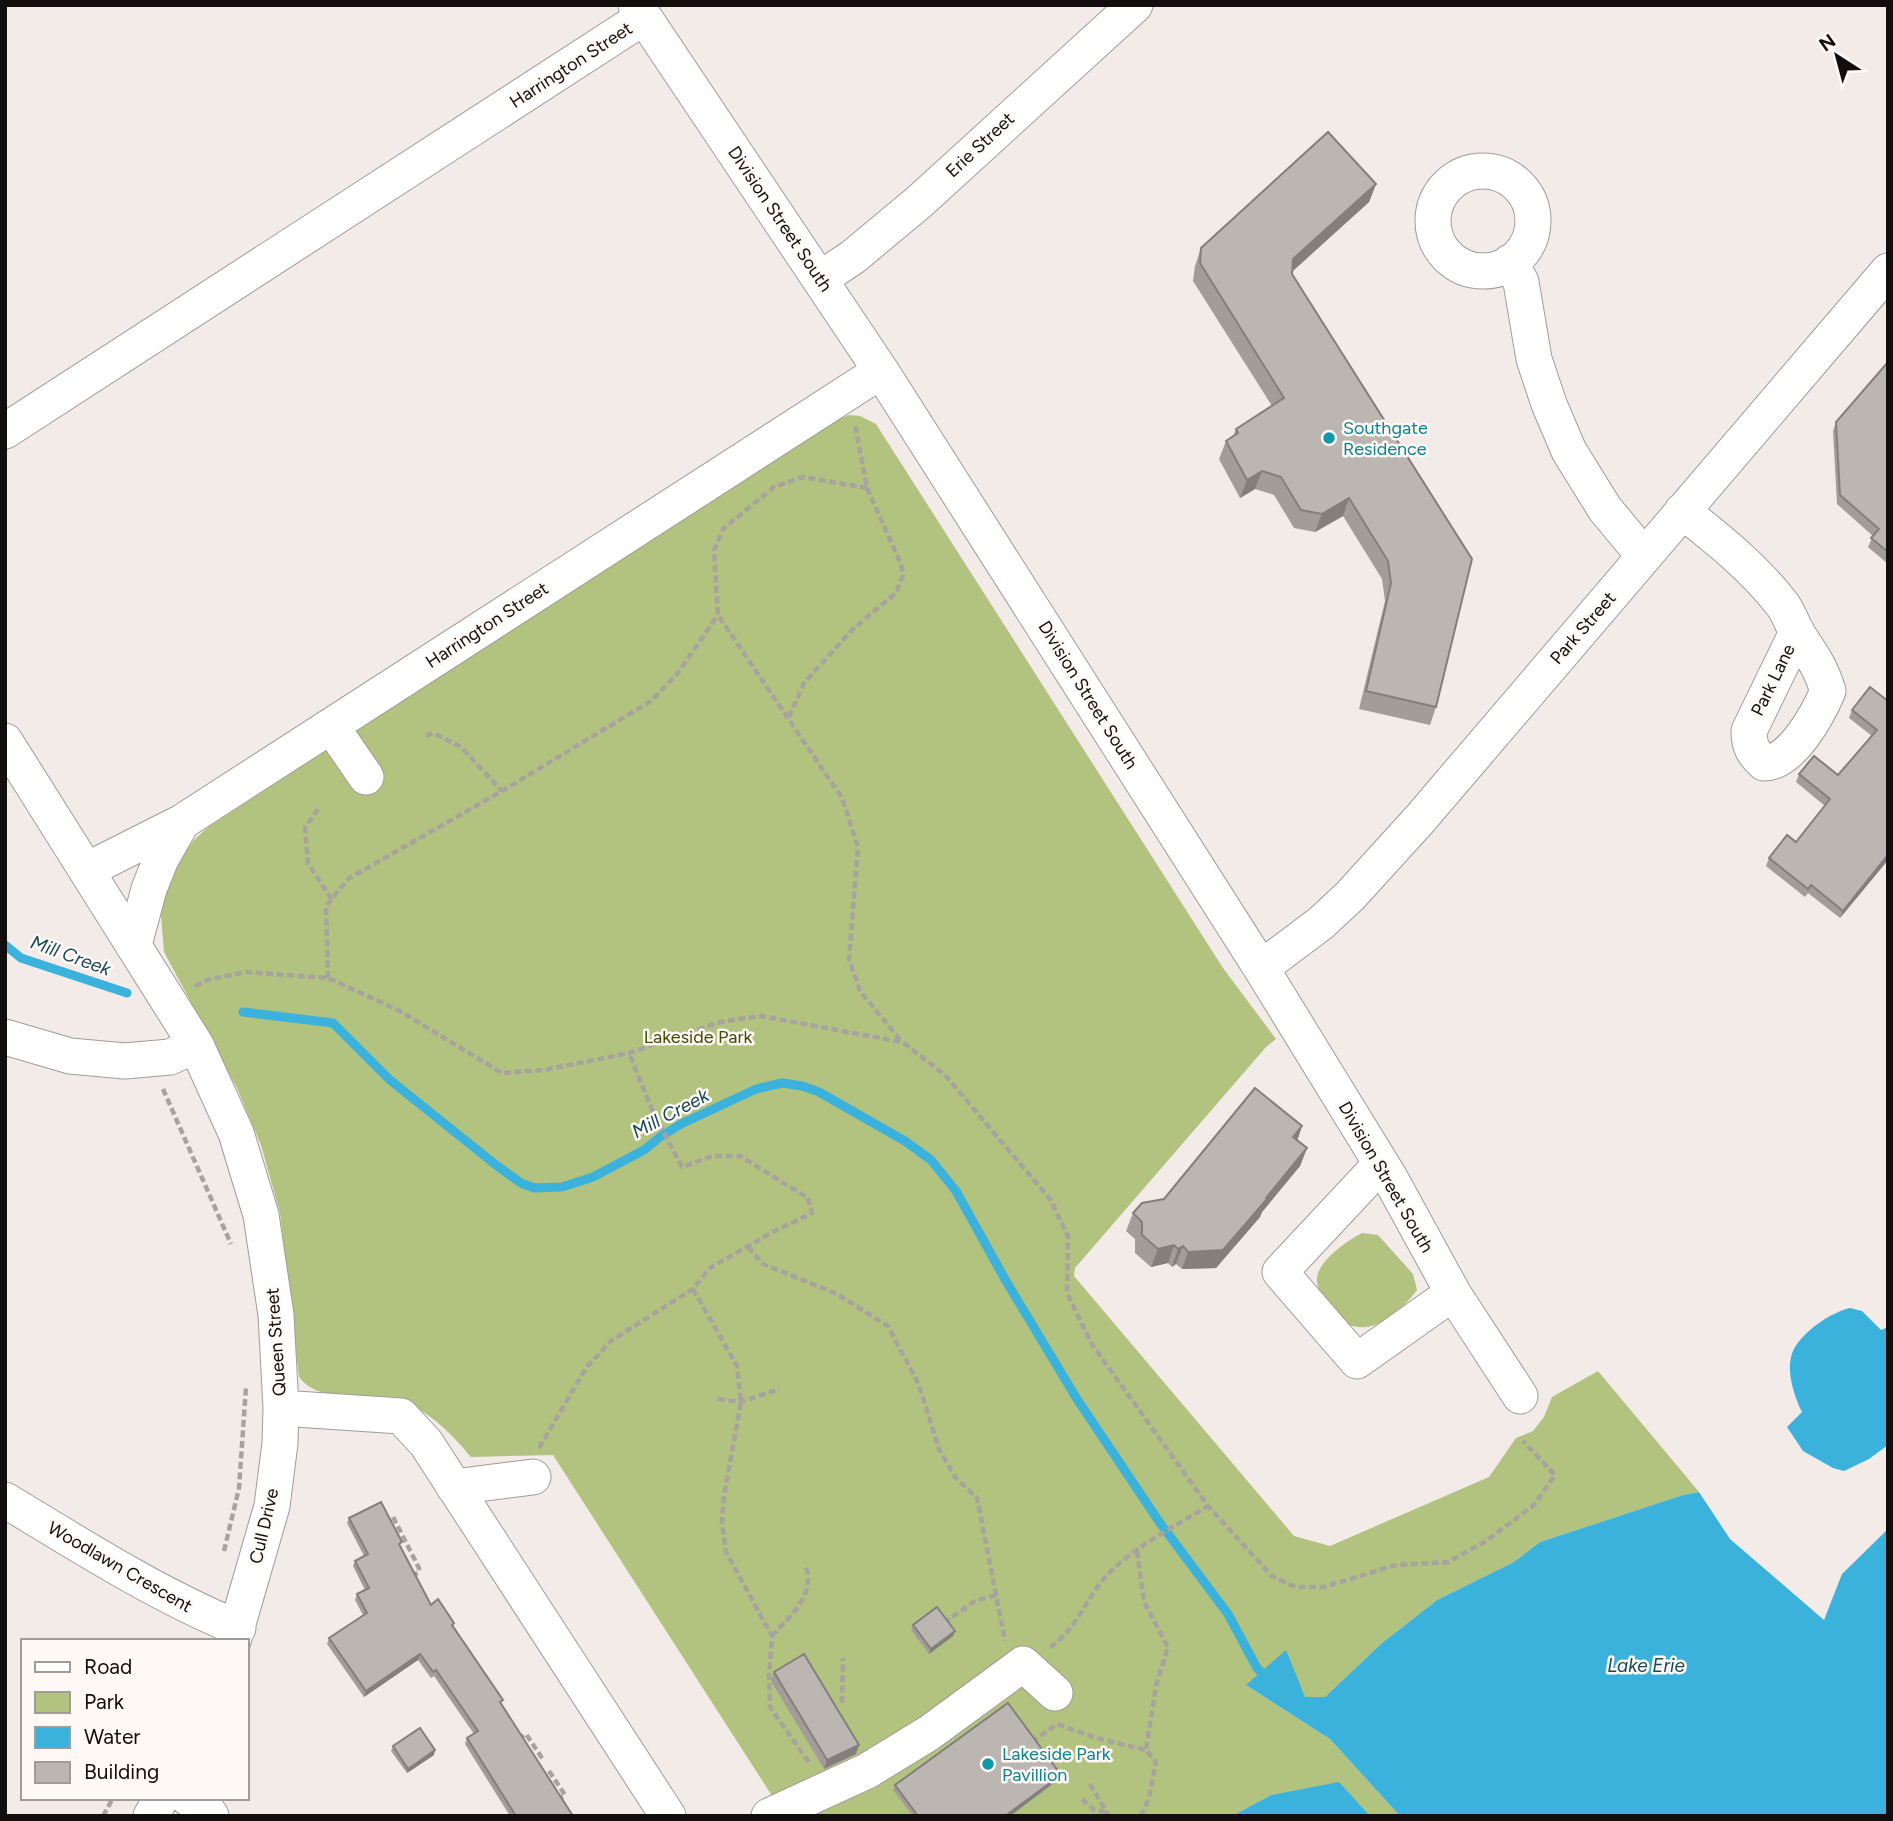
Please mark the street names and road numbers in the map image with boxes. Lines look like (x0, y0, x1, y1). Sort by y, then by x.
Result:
street label: Harrington Street (506, 17, 637, 113)
street label: Erie Street (941, 108, 1019, 182)
street label: Division Street South (723, 142, 837, 296)
street label: Harrington Street (422, 577, 553, 673)
street label: Park Street (1545, 587, 1621, 669)
street label: Division Street South (1033, 617, 1143, 773)
street label: Park Lane (1746, 640, 1800, 719)
street label: Division Street South (1334, 1098, 1438, 1256)
street label: Queen Street (261, 1287, 291, 1397)
street label: Cull Drive (245, 1486, 283, 1566)
street label: Woodlawn Crescent (44, 1517, 196, 1617)

